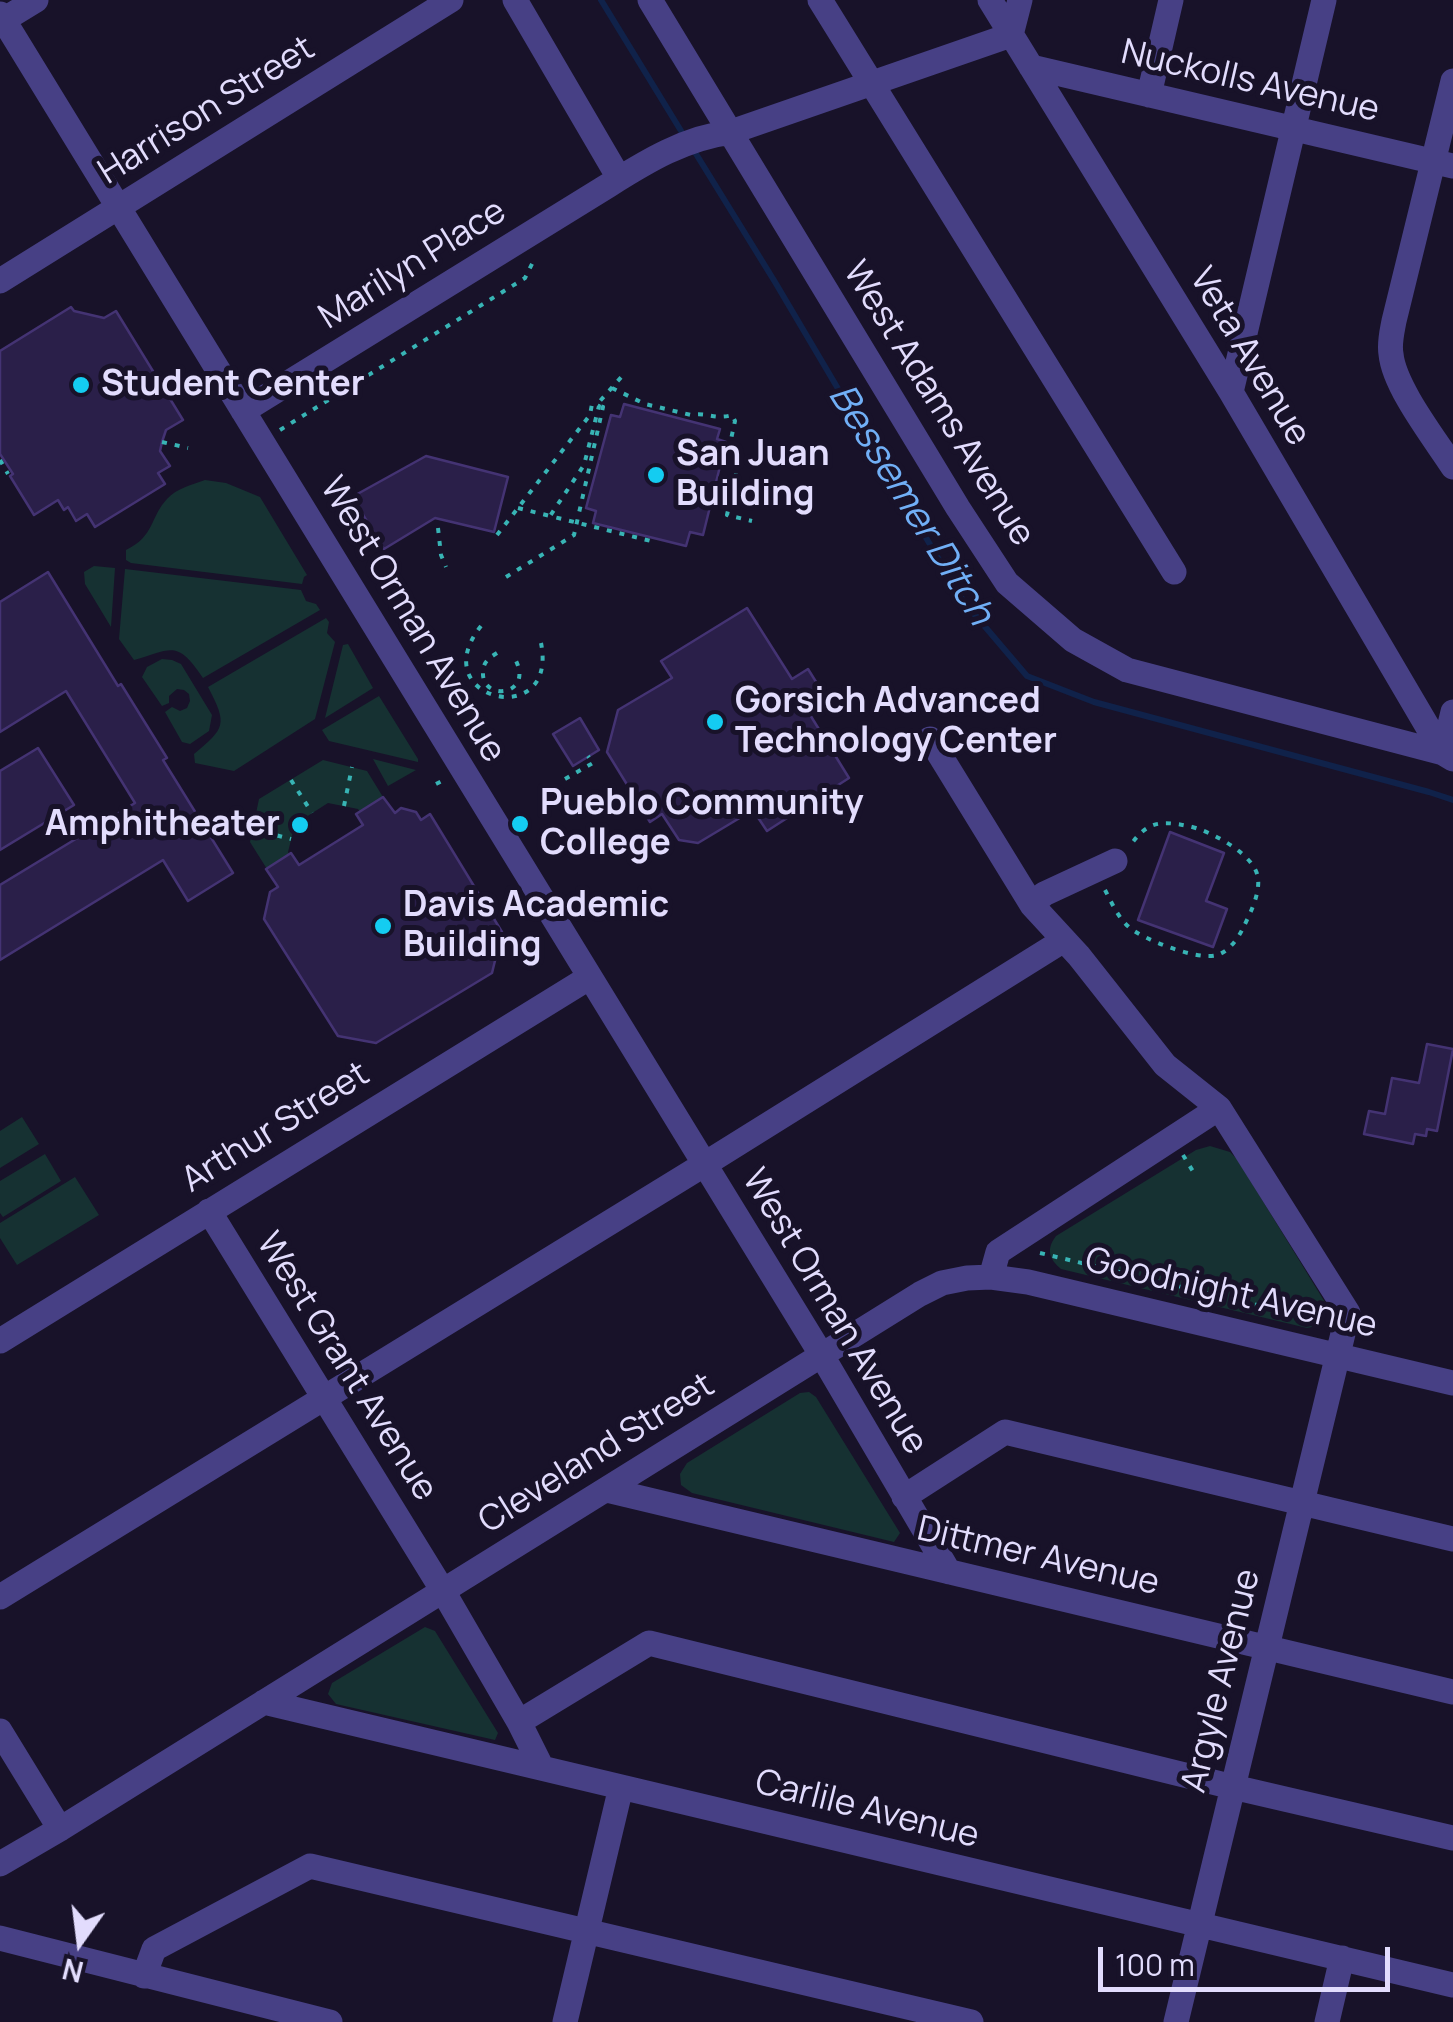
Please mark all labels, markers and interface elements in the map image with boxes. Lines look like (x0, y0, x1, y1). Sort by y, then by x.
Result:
street label: Harrison Street (91, 28, 323, 194)
street label: Nuckolls Avenue (1117, 32, 1383, 132)
street label: Marilyn Place (312, 191, 514, 339)
street label: West Adams Avenue (833, 254, 1043, 554)
street label: Veta Avenue (1180, 261, 1318, 453)
place label: Student Center (101, 364, 365, 406)
marker: Student Center (70, 374, 92, 396)
water label: Bessemer Ditch (818, 376, 1002, 634)
place label: San Juan Building (676, 434, 830, 516)
marker: San Juan Building (645, 464, 667, 486)
street label: West Orman Avenue (310, 470, 514, 770)
place label: Gorsich Advanced Technology Center (735, 681, 1057, 763)
marker: Gorsich Advanced Technology Center (704, 711, 726, 733)
place label: Pueblo Community College (540, 783, 864, 865)
place label: Amphitheater (45, 804, 280, 846)
marker: Pueblo Community College (509, 813, 531, 835)
marker: Amphitheater (289, 814, 311, 836)
place label: Davis Academic Building (403, 885, 669, 967)
marker: Davis Academic Building (372, 915, 394, 937)
street label: Arthur Street (175, 1054, 377, 1202)
street label: West Orman Avenue (732, 1162, 936, 1462)
street label: West Grant Avenue (247, 1225, 445, 1509)
street label: Goodnight Avenue (1081, 1240, 1381, 1348)
street label: Cleveland Street (472, 1365, 722, 1543)
street label: Dittmer Avenue (913, 1509, 1163, 1605)
street label: Argyle Avenue (1174, 1565, 1270, 1797)
street label: Carlile Avenue (751, 1762, 983, 1858)
north arrow (30, 1892, 130, 1992)
scale bar (1103, 1927, 1396, 1989)
text: 100 m (1115, 1944, 1195, 1985)
text: N (58, 1950, 87, 1992)

